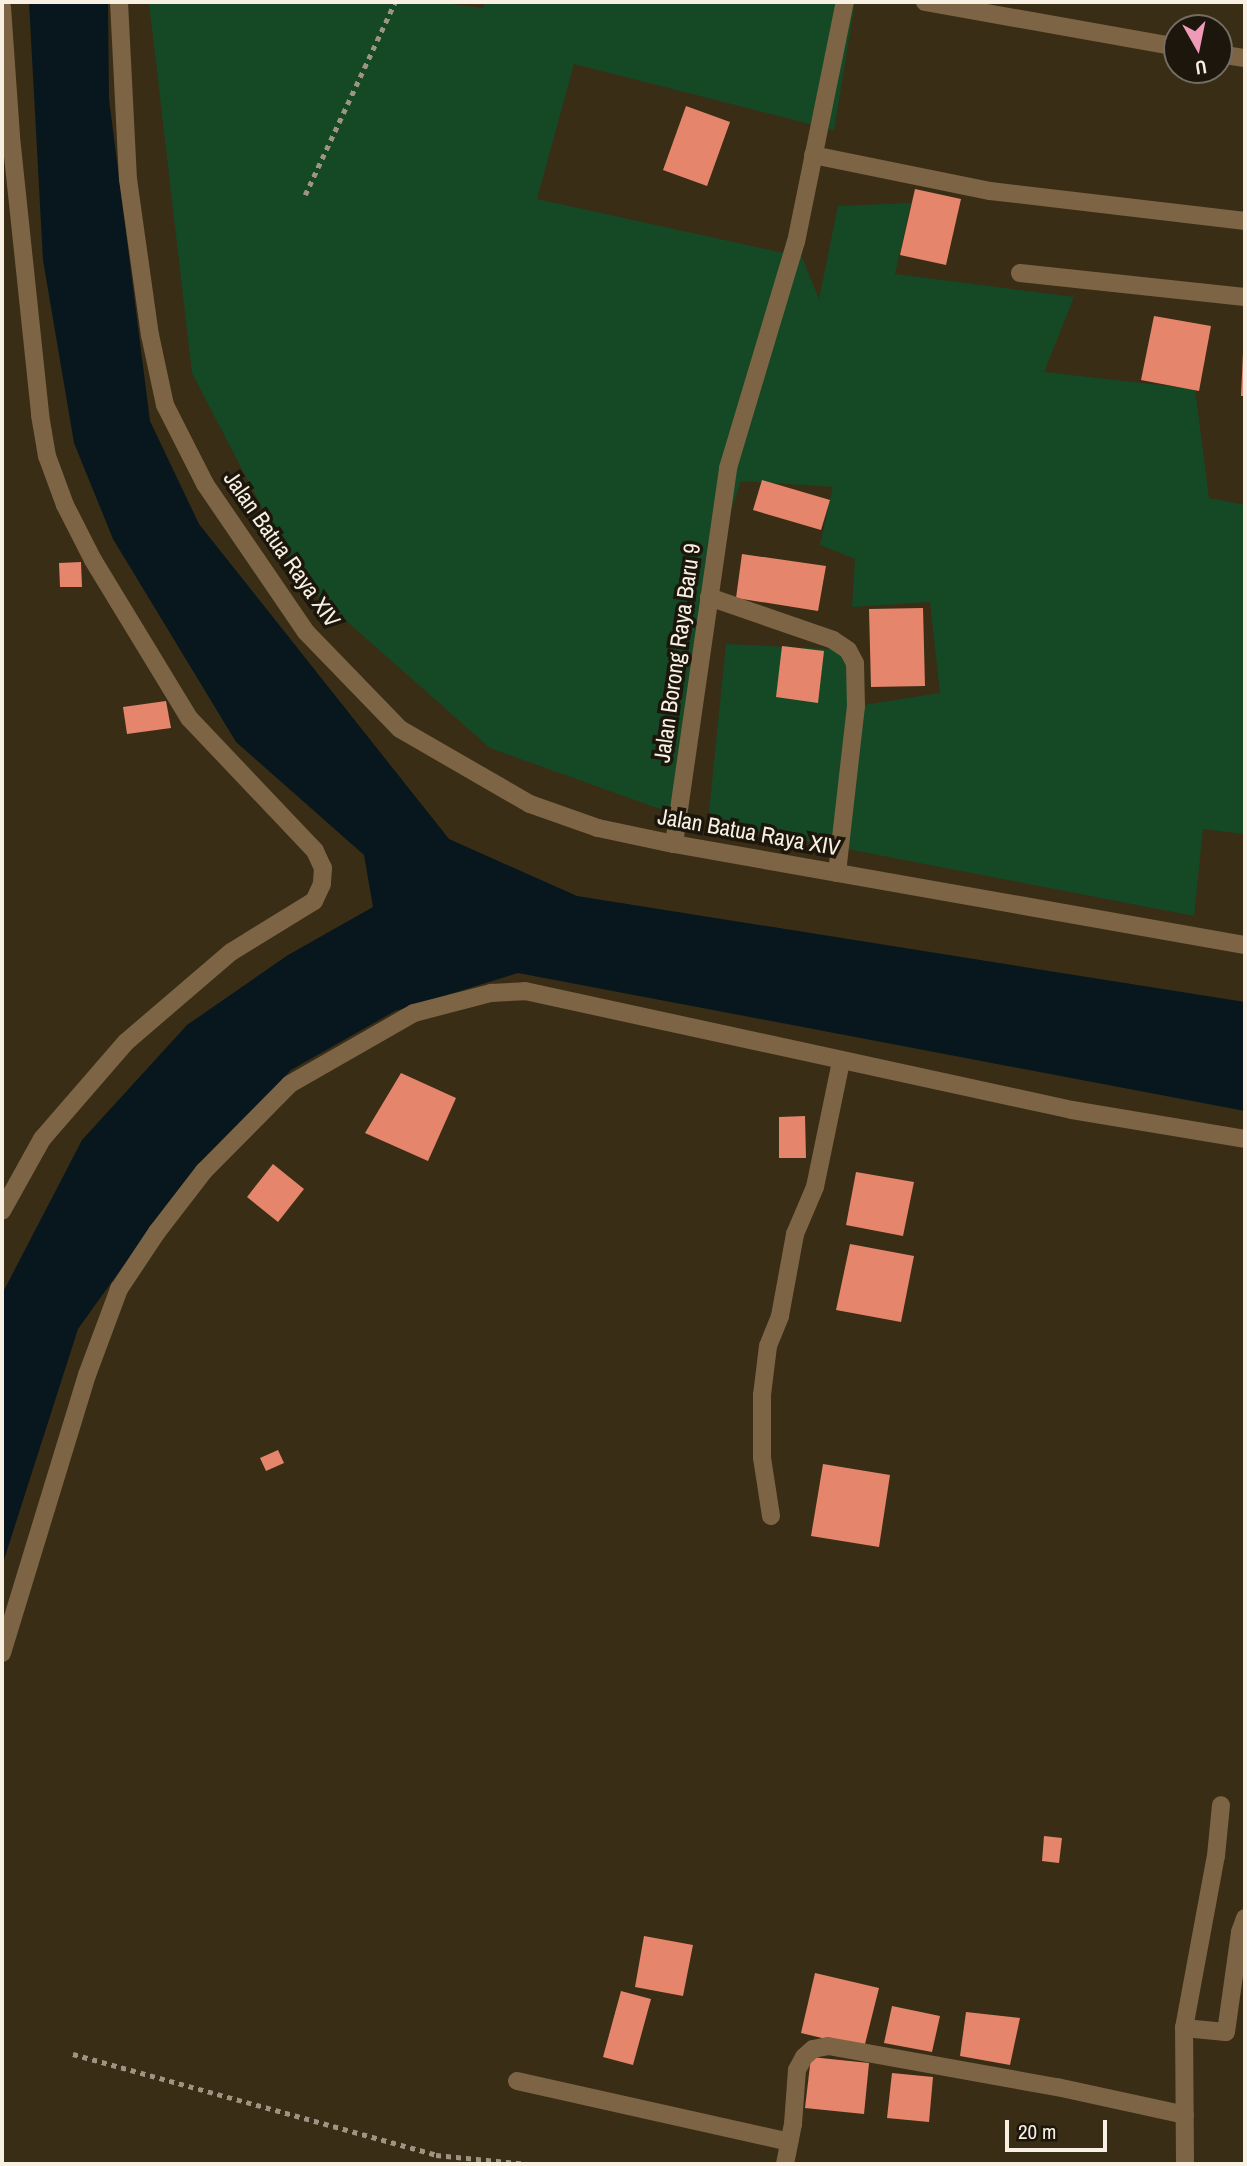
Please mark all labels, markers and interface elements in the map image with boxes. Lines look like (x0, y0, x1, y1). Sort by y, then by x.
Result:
north arrow (1163, 14, 1233, 84)
text: U (1193, 54, 1209, 81)
street label: Jalan Batua Raya XIV (218, 466, 346, 632)
street label: Jalan Borong Raya Baru 9 (648, 542, 706, 764)
street label: Jalan Batua Raya XIV (656, 802, 842, 862)
scale bar (1009, 2106, 1110, 2150)
text: 20 m (1018, 2117, 1056, 2146)

